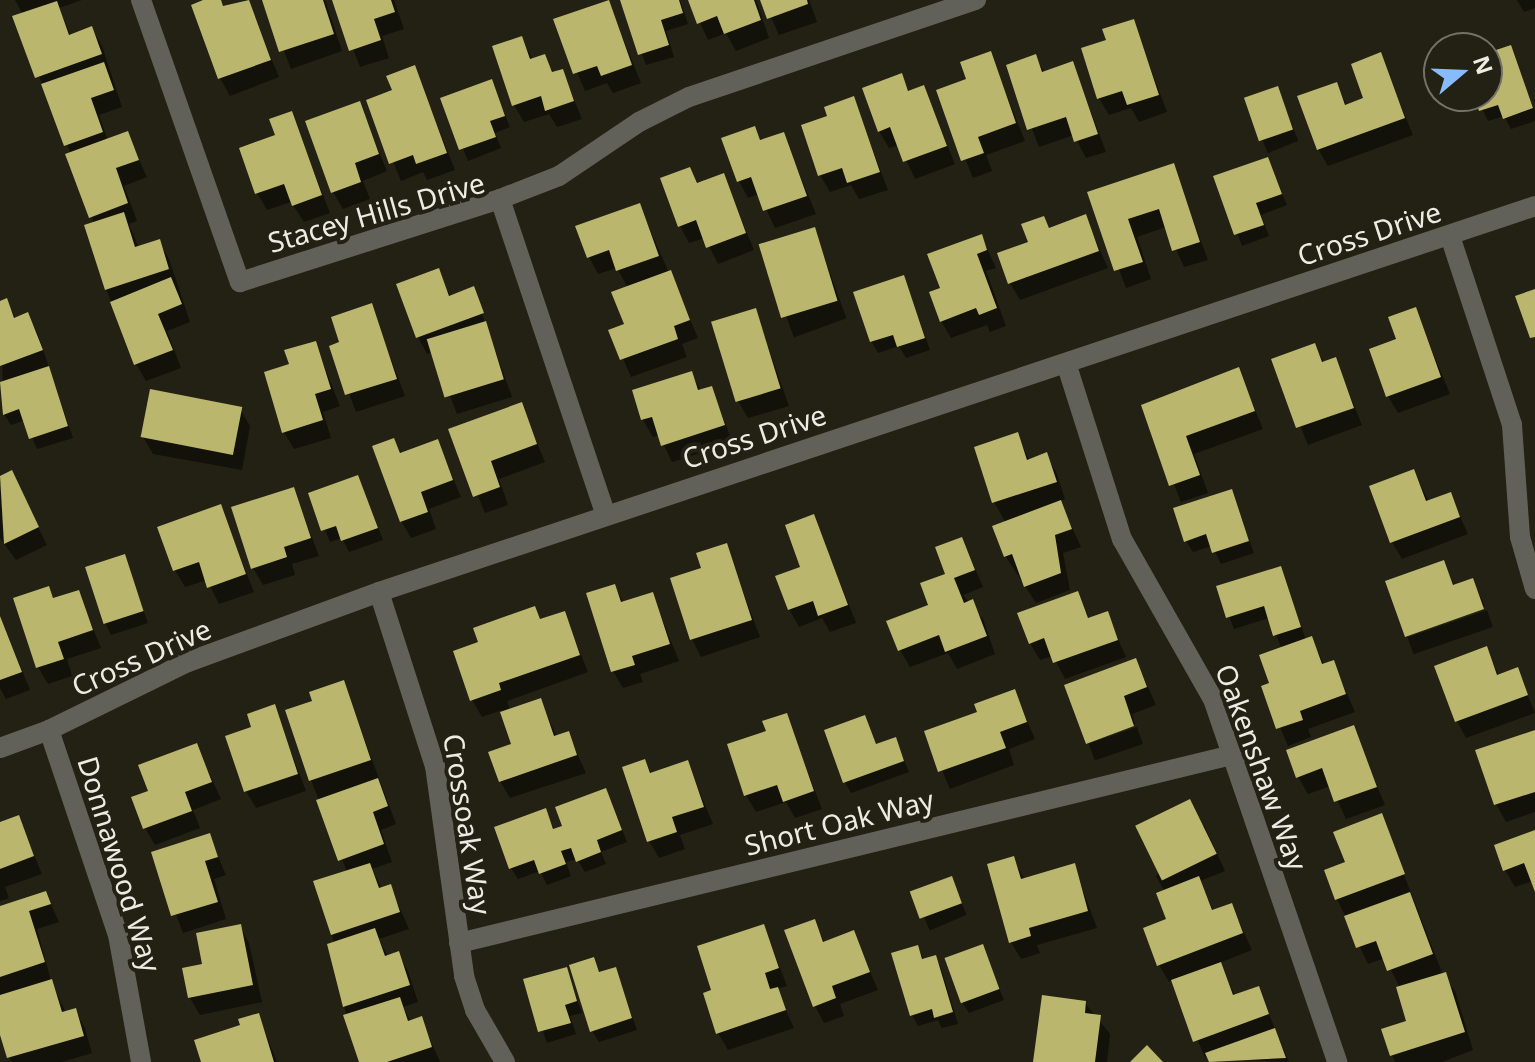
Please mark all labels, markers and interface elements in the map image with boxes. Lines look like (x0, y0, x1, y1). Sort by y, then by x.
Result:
north arrow (1423, 32, 1503, 112)
text: N (1467, 51, 1501, 78)
street label: Stacey Hills Drive (264, 165, 488, 259)
street label: Cross Drive (1293, 194, 1445, 272)
street label: Cross Drive (678, 397, 830, 475)
street label: Cross Drive (66, 611, 216, 703)
street label: Oakenshaw Way (1209, 659, 1315, 875)
street label: Crossoak Way (437, 731, 499, 917)
street label: Donnawood Way (71, 752, 169, 976)
street label: Short Oak Way (741, 782, 937, 862)

